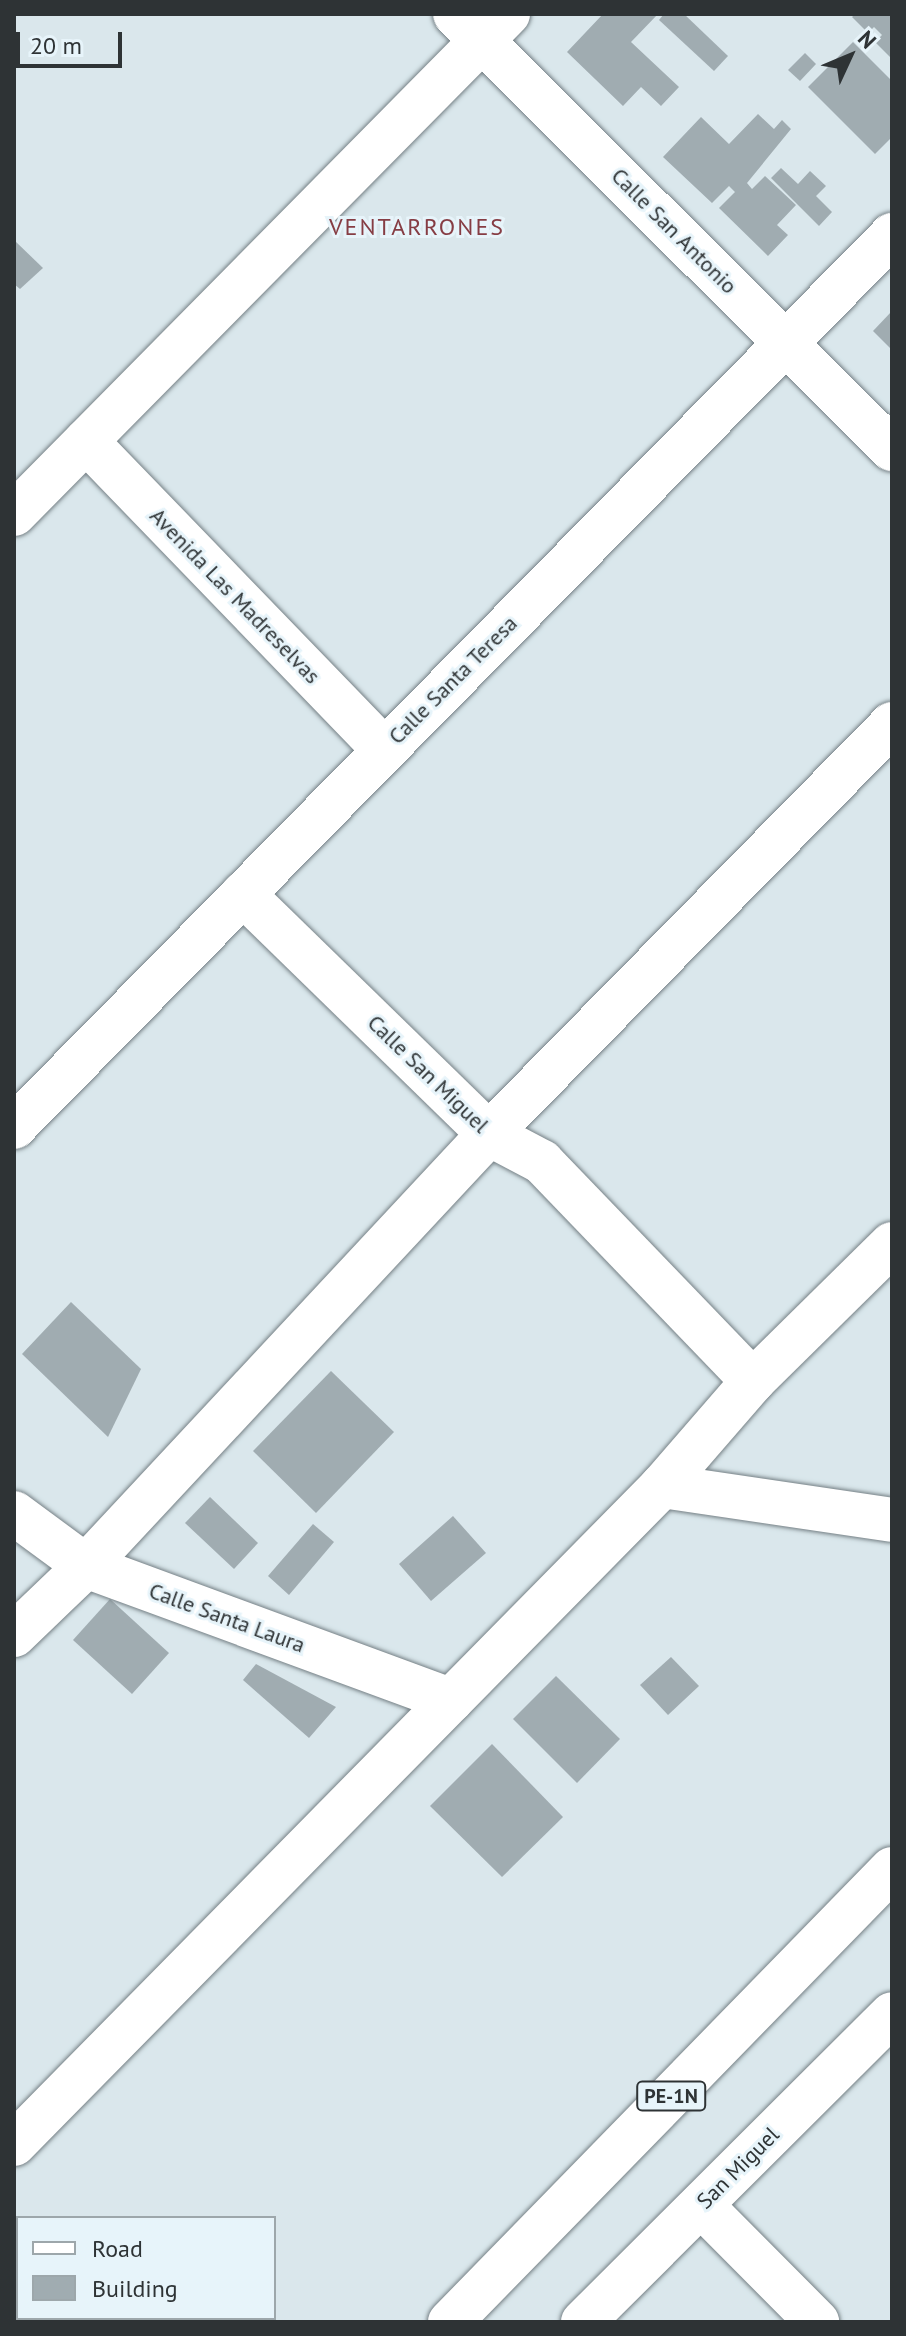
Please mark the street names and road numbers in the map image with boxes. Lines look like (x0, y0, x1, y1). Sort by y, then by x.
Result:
street label: Calle San Antonio (606, 163, 742, 299)
street label: Avenida Las Madreselvas (144, 503, 326, 689)
street label: Calle Santa Teresa (383, 610, 523, 750)
street label: Calle San Miguel (362, 1010, 494, 1138)
street label: Calle Santa Laura (145, 1578, 309, 1658)
road number: PE-1N (635, 2080, 707, 2112)
street label: San Miguel (692, 2122, 784, 2214)

